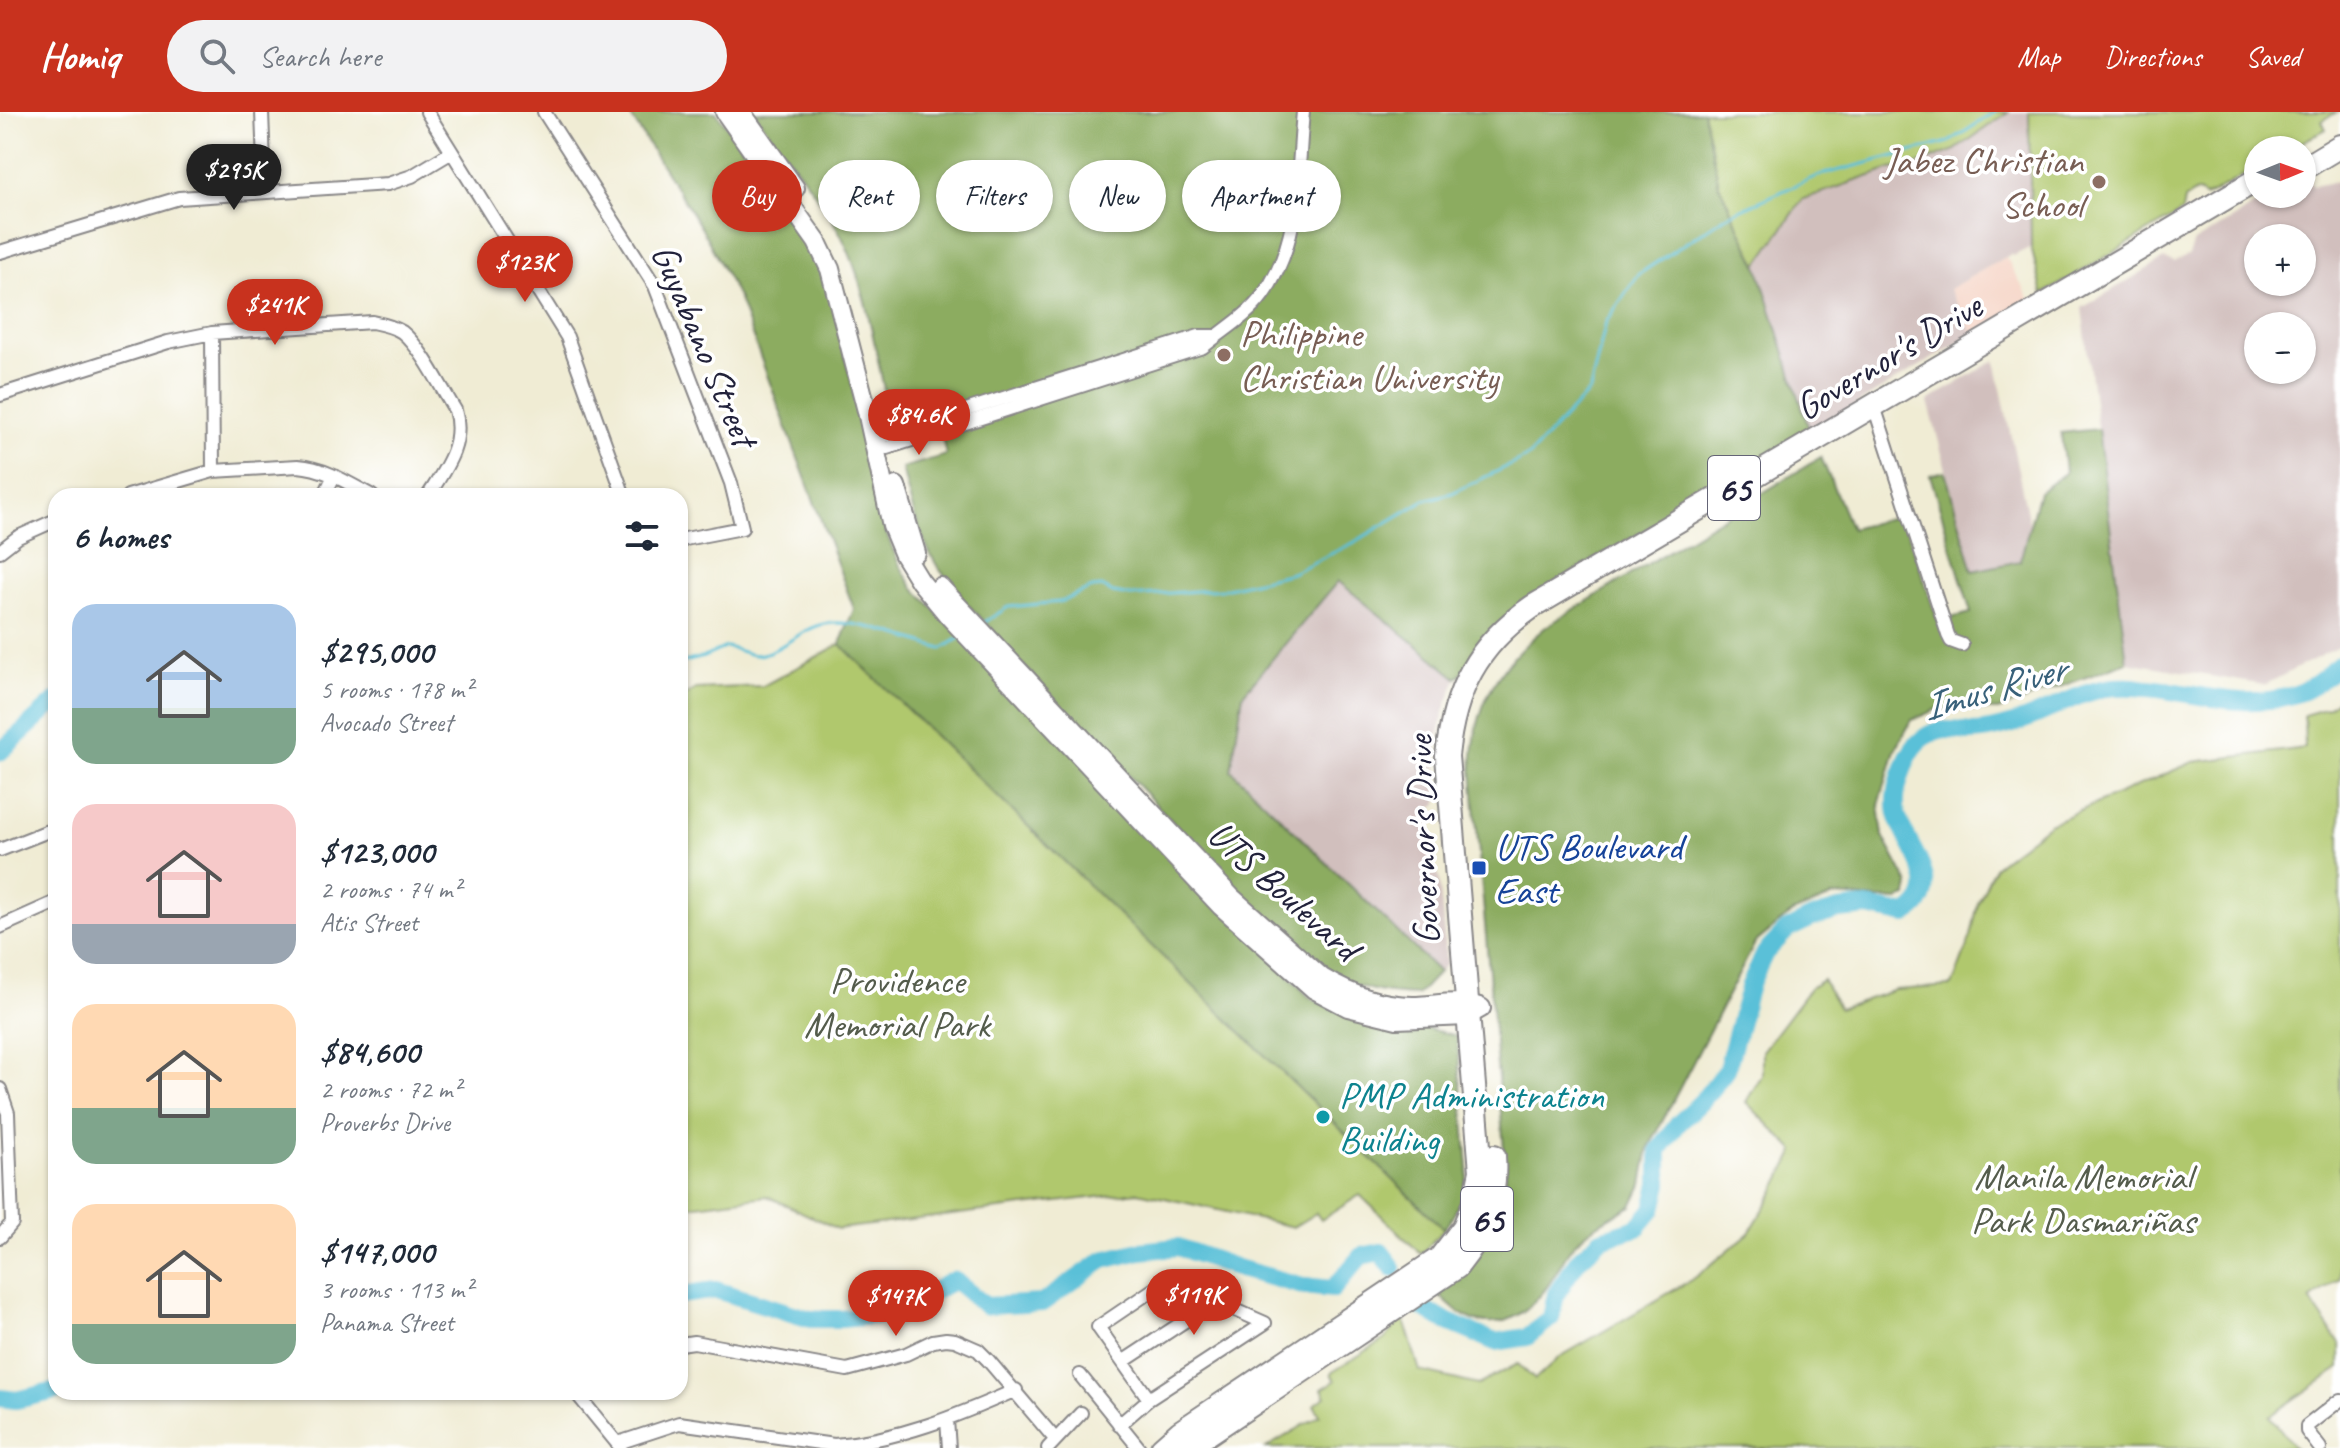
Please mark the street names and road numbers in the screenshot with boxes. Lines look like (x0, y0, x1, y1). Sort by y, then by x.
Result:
street label: Guyabano Street (641, 237, 770, 458)
street label: Governor's Drive (1786, 281, 1992, 430)
road number: 65 (1708, 456, 1760, 520)
street label: Governor's Drive (1395, 732, 1450, 945)
street label: UTS Boulevard (1198, 810, 1373, 975)
road number: 65 (1461, 1187, 1513, 1251)

